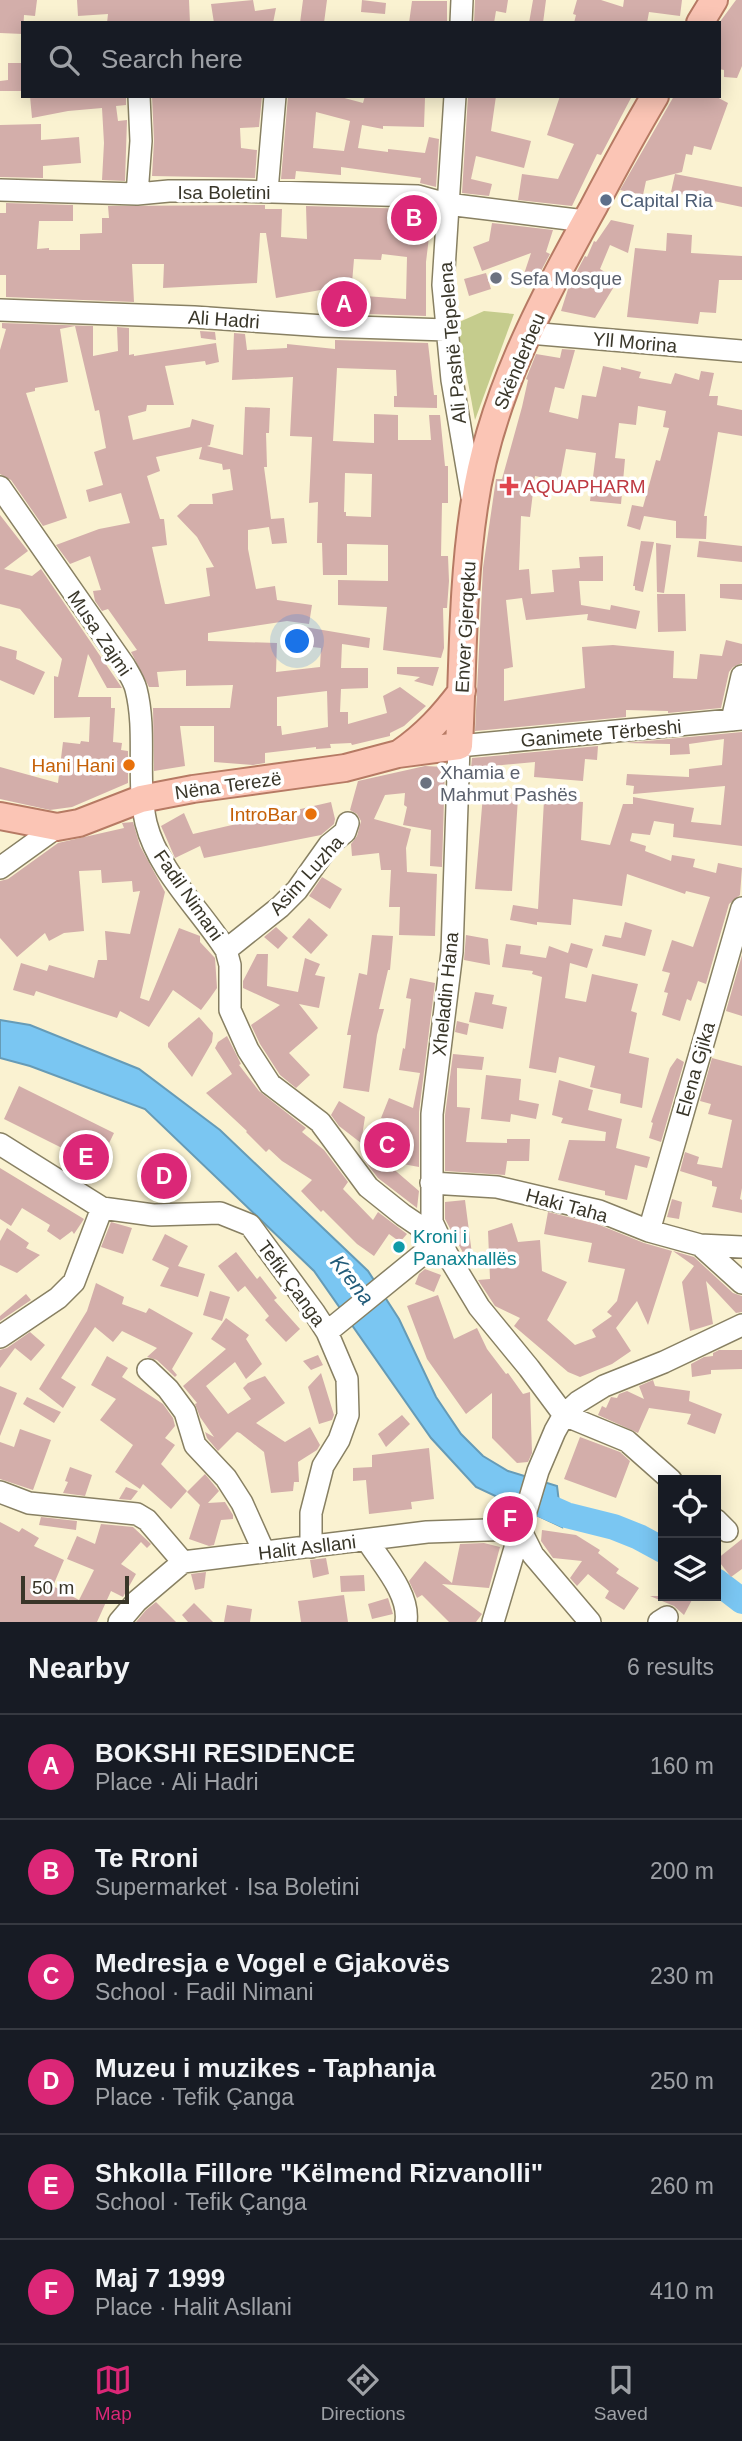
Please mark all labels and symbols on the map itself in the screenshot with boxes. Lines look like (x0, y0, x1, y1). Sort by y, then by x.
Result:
street label: Isa Boletini (178, 182, 270, 203)
place label: Capital Ria (620, 190, 713, 211)
pin: B (391, 192, 437, 244)
marker: Capital Ria (598, 192, 614, 208)
street label: Ali Pashë Tepelena (435, 261, 470, 425)
place label: Sefa Mosque (510, 268, 622, 289)
marker: Sefa Mosque (488, 270, 504, 286)
pin: A (321, 278, 367, 330)
street label: Ali Hadri (187, 307, 261, 332)
street label: Skënderbeu (490, 310, 549, 412)
street label: Yll Morina (592, 328, 678, 357)
place label: AQUAPHARM (523, 476, 645, 497)
marker: AQUAPHARM (501, 478, 517, 494)
street label: Enver Gjerqeku (452, 561, 479, 693)
street label: Musa Zajmi (63, 587, 136, 680)
your location (280, 624, 314, 658)
street label: Ganimete Tërbeshi (520, 716, 682, 751)
place label: Hani Hani (32, 755, 115, 776)
marker: Hani Hani (121, 757, 137, 773)
place label: Xhamia e Mahmut Pashës (440, 762, 577, 805)
street label: Nëna Terezë (173, 768, 283, 803)
marker: Xhamia e Mahmut Pashës (418, 775, 434, 791)
place label: IntroBar (229, 804, 298, 825)
marker: IntroBar (303, 806, 319, 822)
street label: Asim Luzha (265, 831, 348, 919)
street label: Fadil Nimani (150, 846, 227, 945)
street label: Xheladin Hana (429, 931, 462, 1057)
street label: Elena Gjika (672, 1019, 719, 1119)
pin: C (364, 1119, 410, 1171)
pin: E (63, 1131, 109, 1183)
pin: D (141, 1150, 187, 1202)
street label: Haki Taha (524, 1184, 611, 1227)
place label: Kroni i Panaxhallës (413, 1226, 517, 1269)
street label: Tefik Çanga (254, 1237, 330, 1330)
marker: Kroni i Panaxhallës (391, 1239, 407, 1255)
water label: Krena (326, 1251, 379, 1309)
pin: F (487, 1493, 533, 1545)
street label: Halit Asllani (257, 1531, 357, 1564)
scale bar (21, 1573, 130, 1605)

